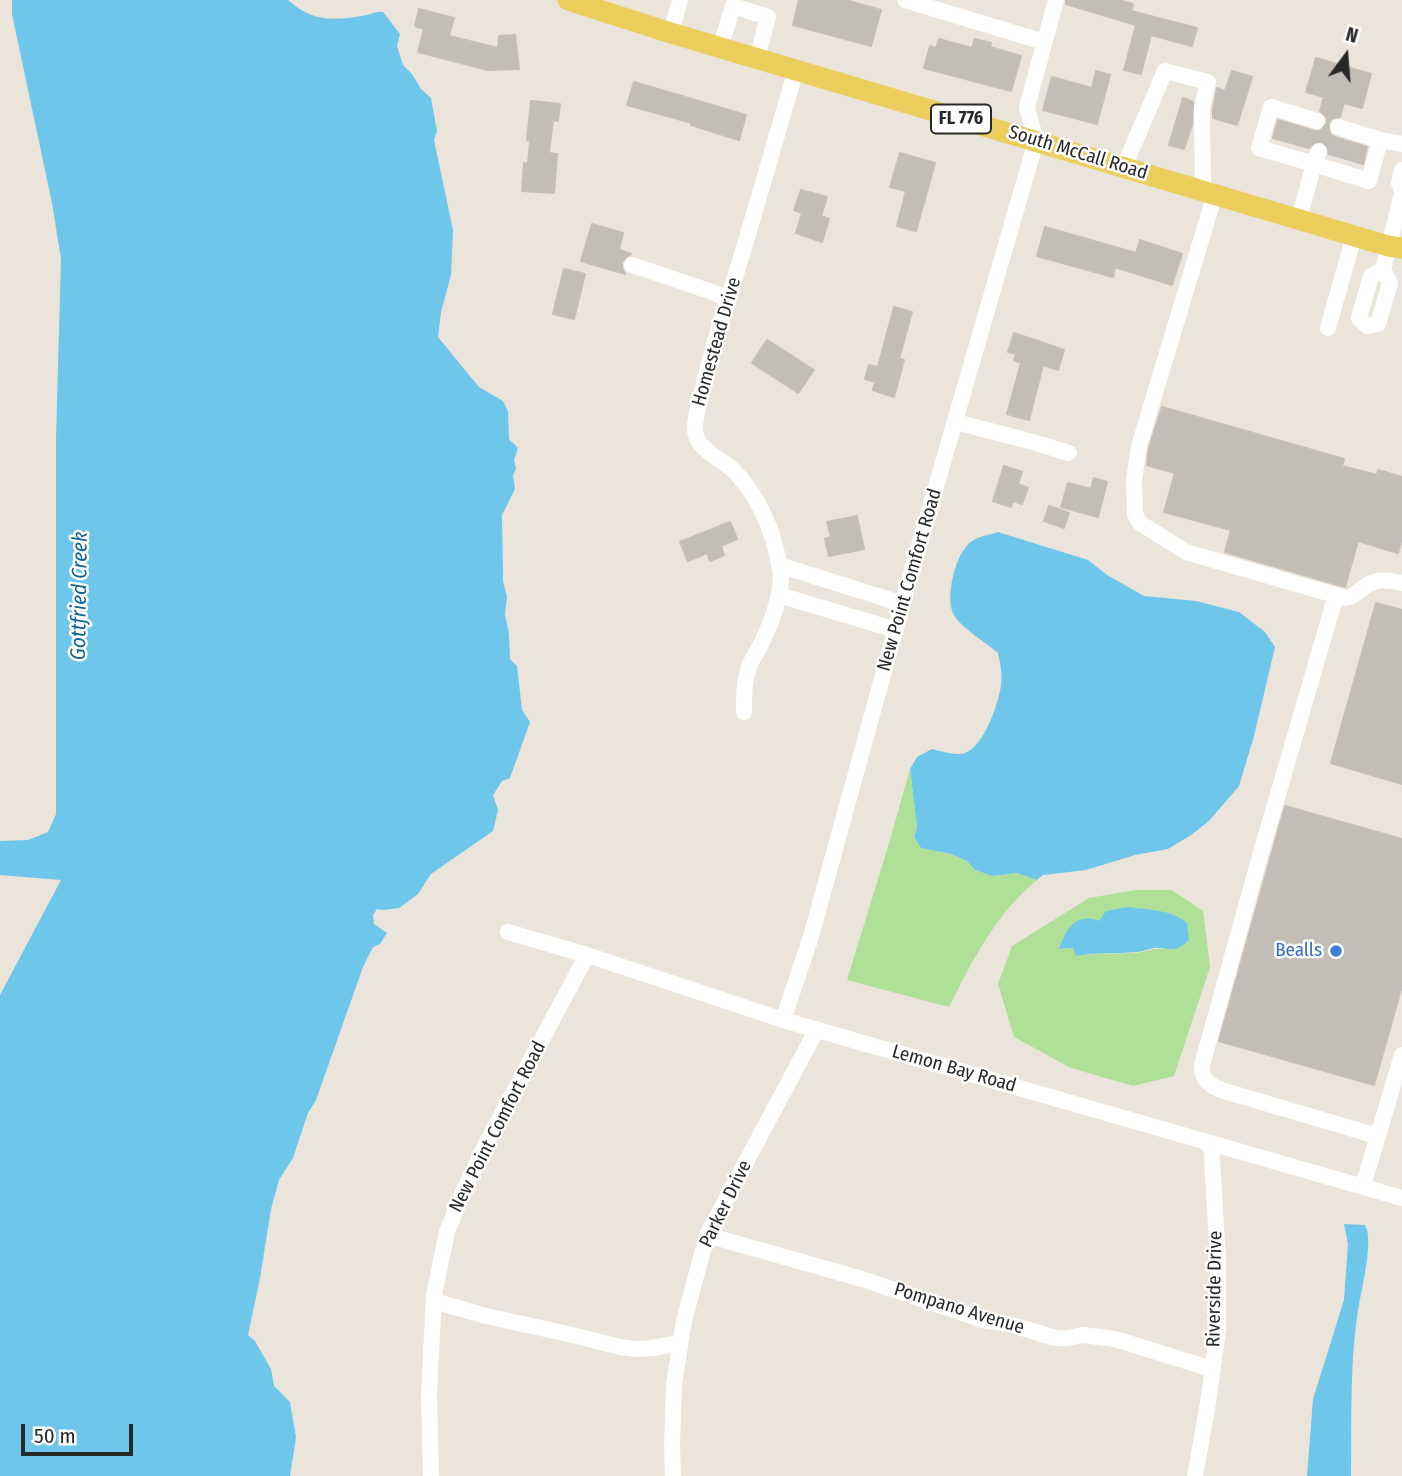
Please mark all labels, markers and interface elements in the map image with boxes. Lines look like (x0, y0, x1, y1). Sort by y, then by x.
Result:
north arrow (1311, 21, 1381, 91)
text: N (1343, 23, 1361, 48)
road number: FL 776 (931, 104, 991, 134)
street label: South McCall Road (1006, 121, 1150, 185)
street label: Homestead Drive (688, 275, 746, 409)
street label: New Point Comfort Road (873, 486, 947, 674)
water label: Gottfried Creek (66, 532, 94, 660)
place label: Bealls (1275, 940, 1322, 962)
marker: Bealls (1328, 943, 1344, 959)
street label: New Point Comfort Road (445, 1038, 551, 1216)
street label: Lemon Bay Road (889, 1040, 1019, 1098)
street label: Parker Drive (695, 1157, 757, 1251)
street label: Riverside Drive (1203, 1231, 1227, 1347)
street label: Pompano Avenue (891, 1278, 1027, 1340)
scale bar (24, 1410, 136, 1454)
text: 50 m (34, 1423, 76, 1449)

